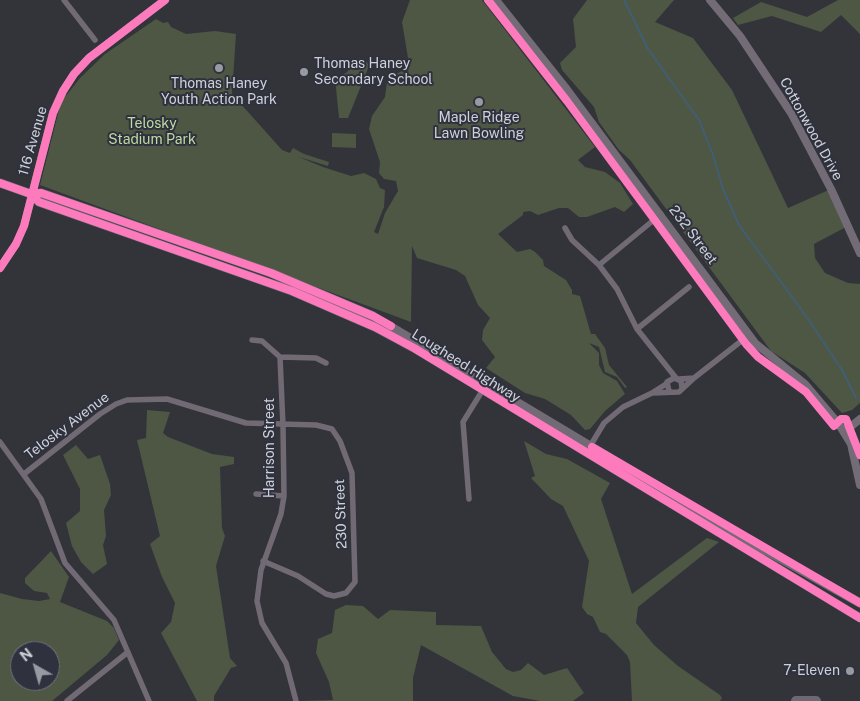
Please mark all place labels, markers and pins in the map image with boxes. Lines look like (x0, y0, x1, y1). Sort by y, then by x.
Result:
place label: Thomas Haney Secondary School (314, 56, 433, 88)
marker: Thomas Haney Youth Action Park (213, 62, 225, 74)
marker: Thomas Haney Secondary School (298, 66, 310, 78)
place label: Thomas Haney Youth Action Park (161, 76, 277, 108)
marker: Maple Ridge Lawn Bowling (473, 96, 485, 108)
place label: Maple Ridge Lawn Bowling (434, 110, 524, 142)
place label: 7-Eleven (783, 663, 840, 679)
marker: 7-Eleven (844, 665, 856, 677)

